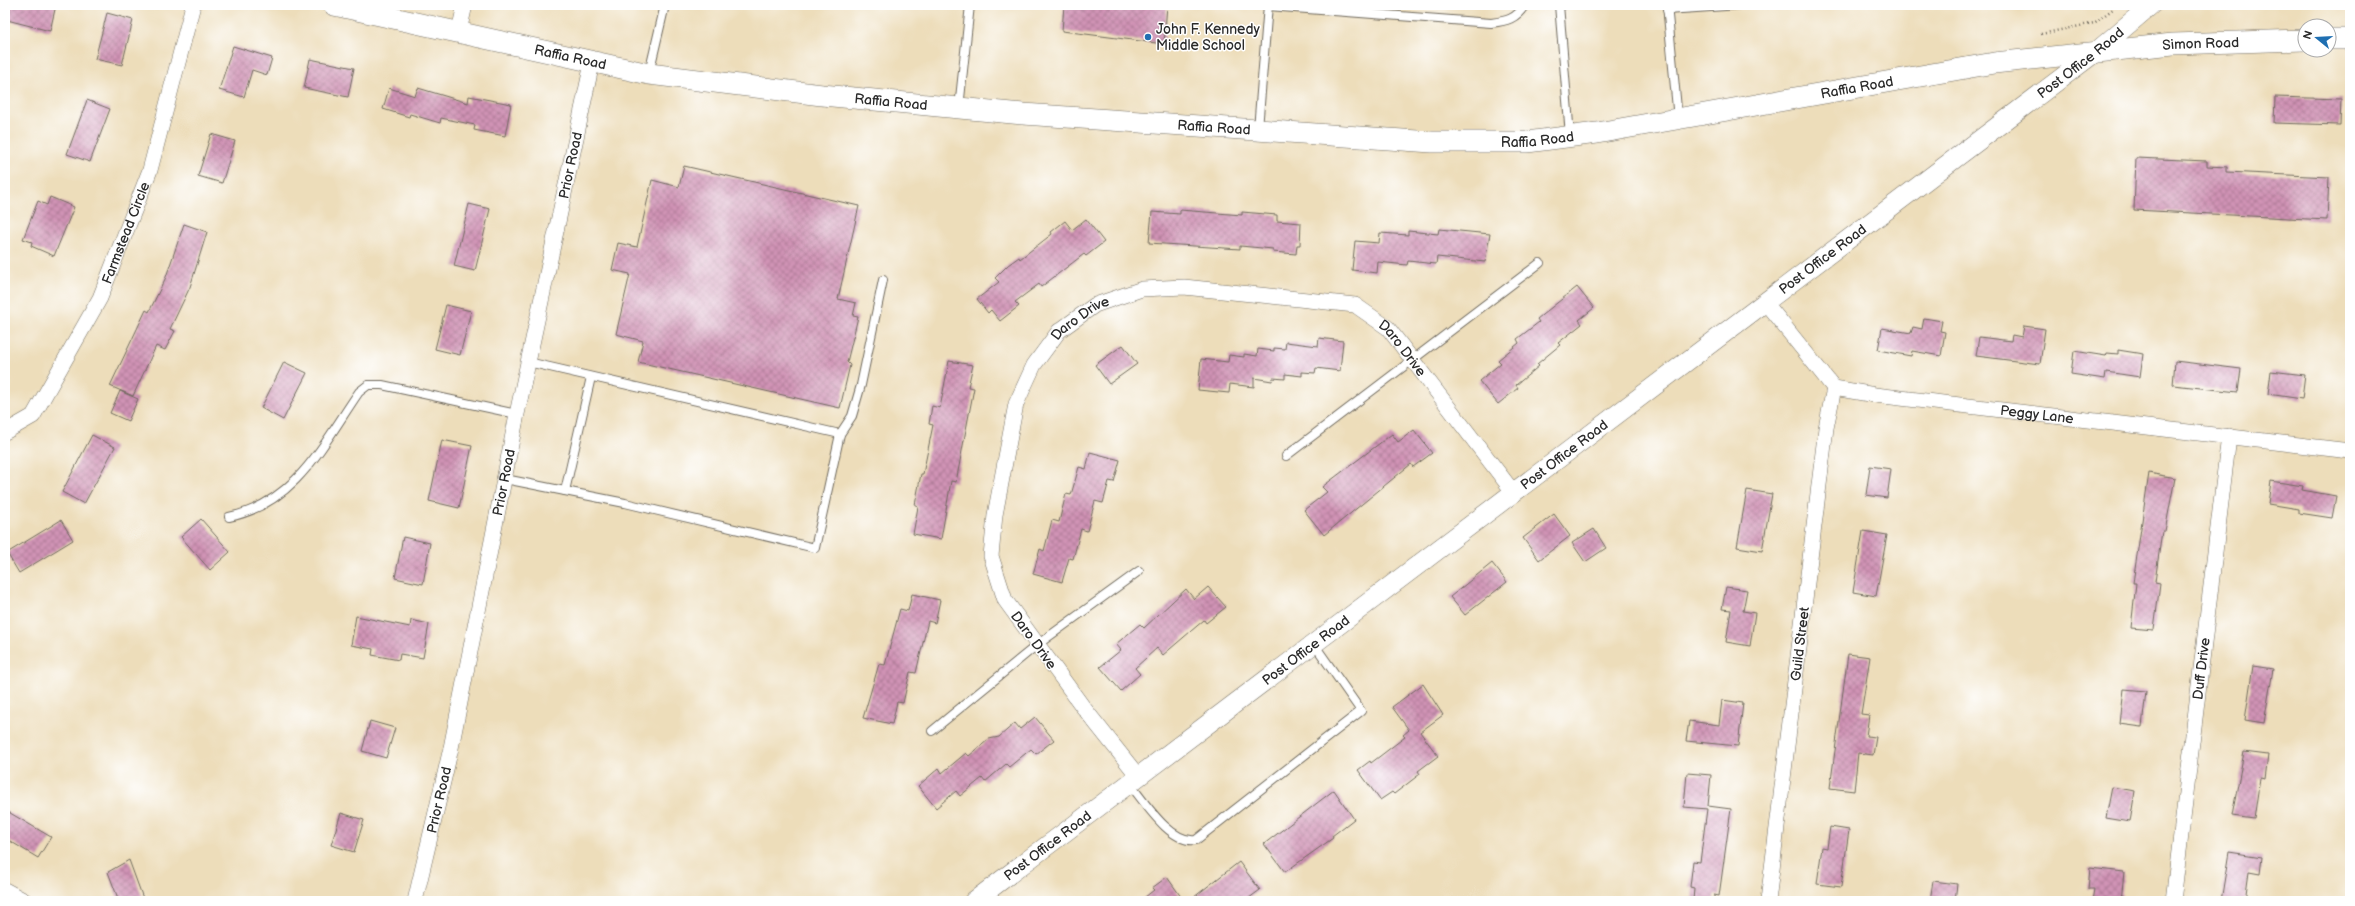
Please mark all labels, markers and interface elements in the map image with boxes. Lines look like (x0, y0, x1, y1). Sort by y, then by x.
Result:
north arrow (2297, 18, 2337, 58)
place label: John F. Kennedy Middle School (1156, 21, 1260, 54)
street label: Post Office Road (2034, 24, 2127, 102)
text: N (2301, 29, 2315, 41)
marker: John F. Kennedy Middle School (1143, 32, 1153, 42)
street label: Simon Road (2161, 34, 2239, 54)
street label: Raffia Road (533, 41, 608, 73)
street label: Raffia Road (1819, 73, 1895, 102)
street label: Raffia Road (854, 90, 928, 114)
street label: Raffia Road (1177, 117, 1251, 139)
street label: Raffia Road (1501, 128, 1575, 151)
street label: Prior Road (555, 130, 586, 200)
street label: Farmstead Circle (98, 179, 154, 286)
street label: Post Office Road (1776, 221, 1870, 298)
street label: Daro Drive (1047, 293, 1111, 343)
street label: Daro Drive (1375, 316, 1430, 380)
street label: Peggy Lane (1999, 402, 2075, 427)
street label: Post Office Road (1517, 416, 1611, 493)
street label: Prior Road (489, 447, 519, 517)
street label: Guild Street (1787, 605, 1813, 682)
street label: Daro Drive (1007, 608, 1060, 673)
street label: Post Office Road (1259, 612, 1353, 689)
street label: Duff Drive (2189, 637, 2214, 701)
street label: Prior Road (423, 765, 455, 835)
street label: Post Office Road (1001, 807, 1095, 884)

